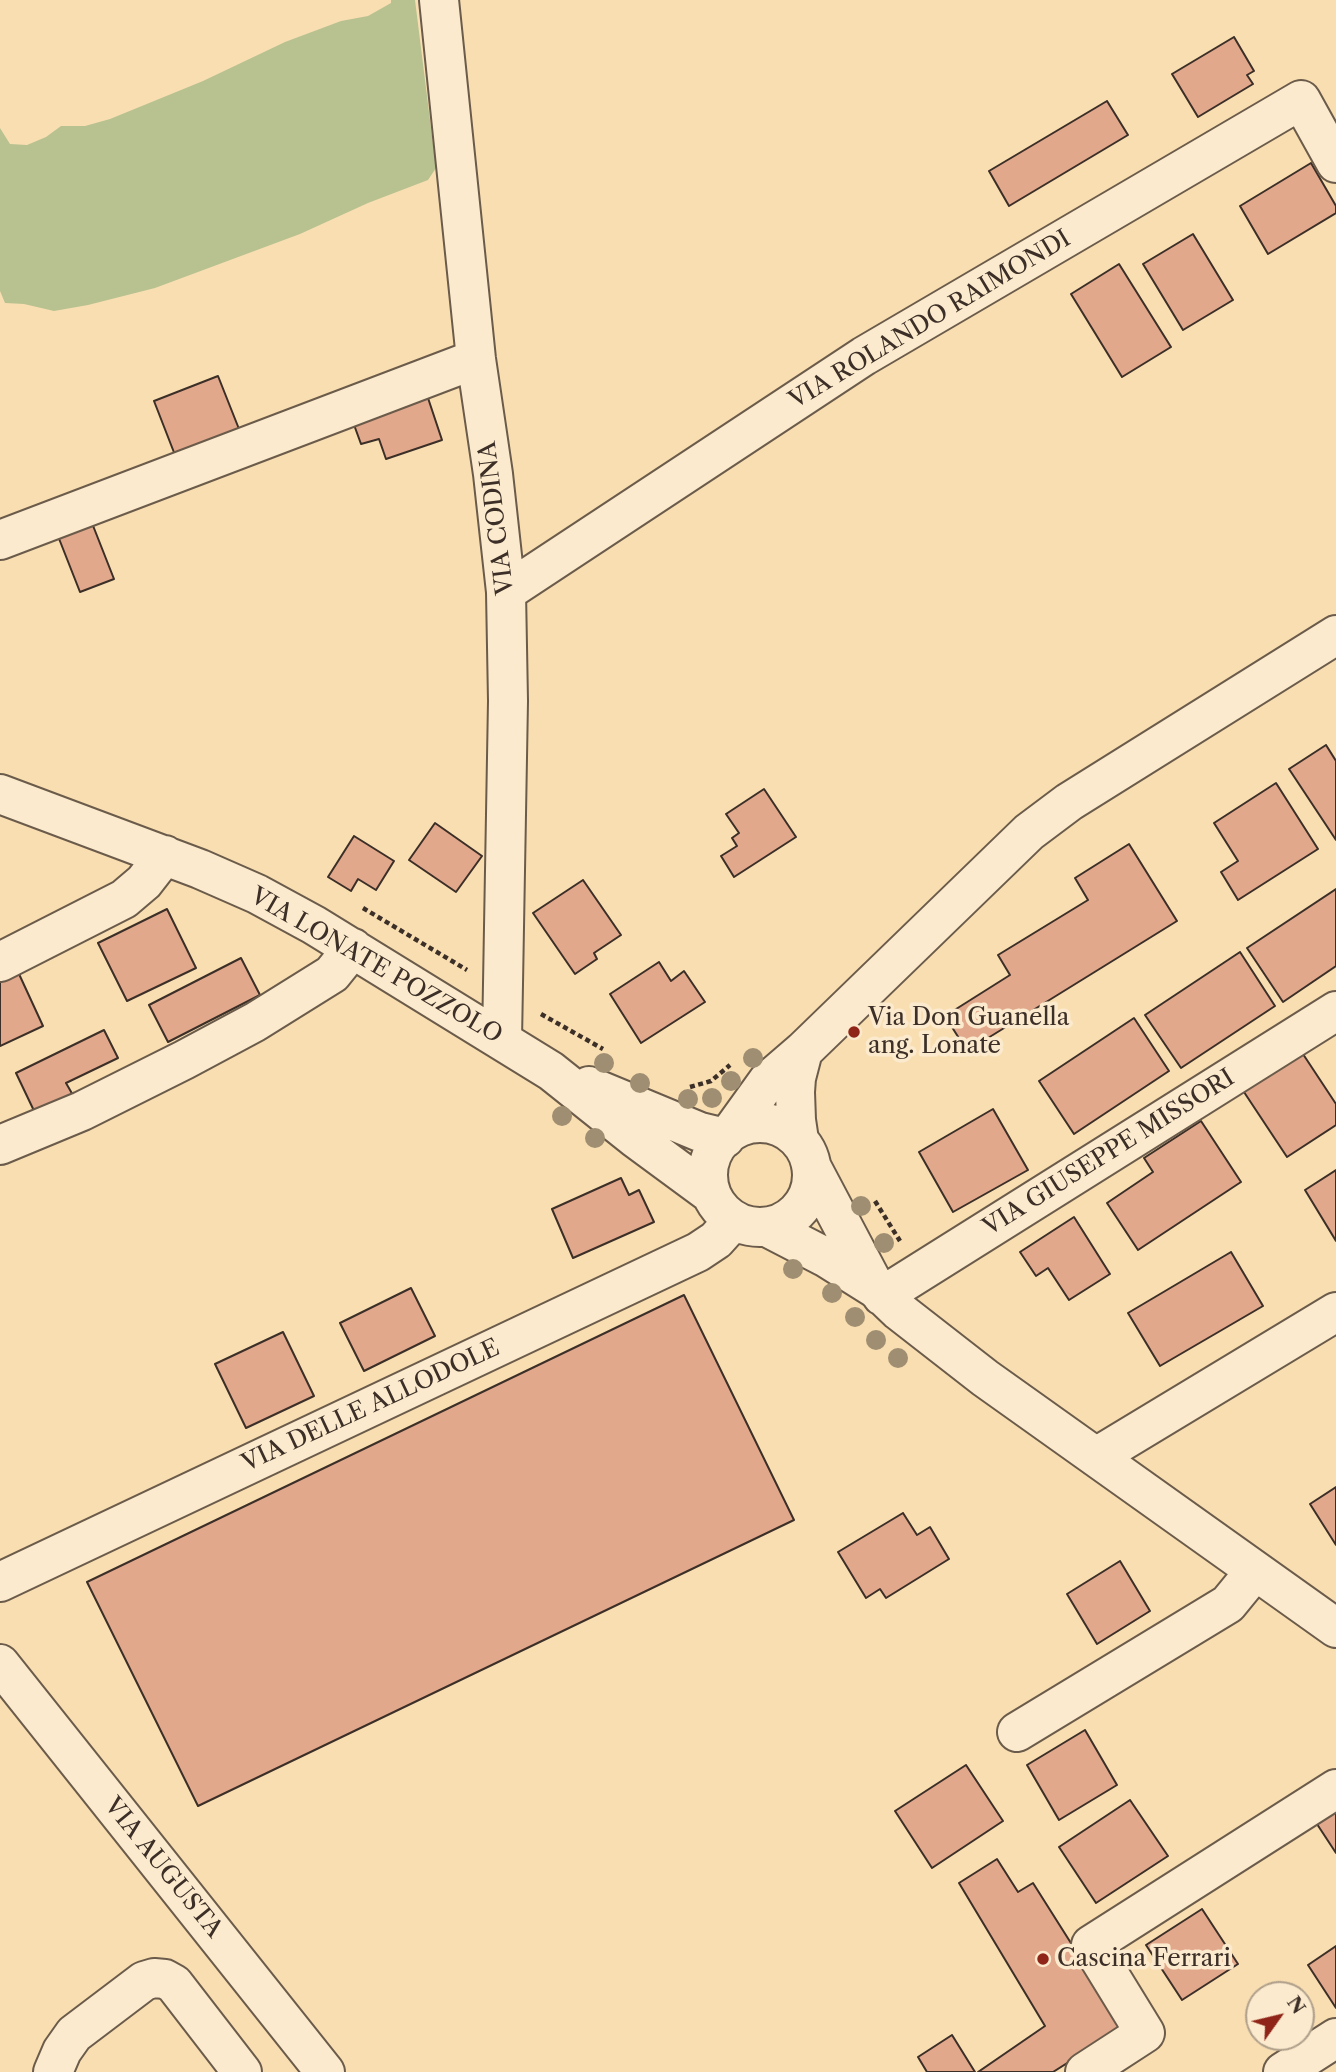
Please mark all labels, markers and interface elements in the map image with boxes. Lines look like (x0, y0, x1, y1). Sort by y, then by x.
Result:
street label: VIA ROLANDO RAIMONDI (784, 225, 1076, 415)
street label: VIA CODINA (473, 440, 521, 596)
street label: VIA LONATE POZZOLO (245, 882, 507, 1050)
place label: Via Don Guanella ang. Lonate (868, 1004, 1069, 1060)
marker: Via Don Guanella ang. Lonate (846, 1024, 862, 1040)
street label: VIA GIUSEPPE MISSORI (978, 1064, 1240, 1242)
street label: VIA DELLE ALLODOLE (238, 1334, 504, 1478)
street label: VIA AUGUSTA (98, 1792, 228, 1944)
place label: Cascina Ferrari (1057, 1945, 1231, 1973)
marker: Cascina Ferrari (1035, 1951, 1051, 1967)
north arrow (1245, 1981, 1315, 2051)
text: N (1282, 1992, 1310, 2018)

